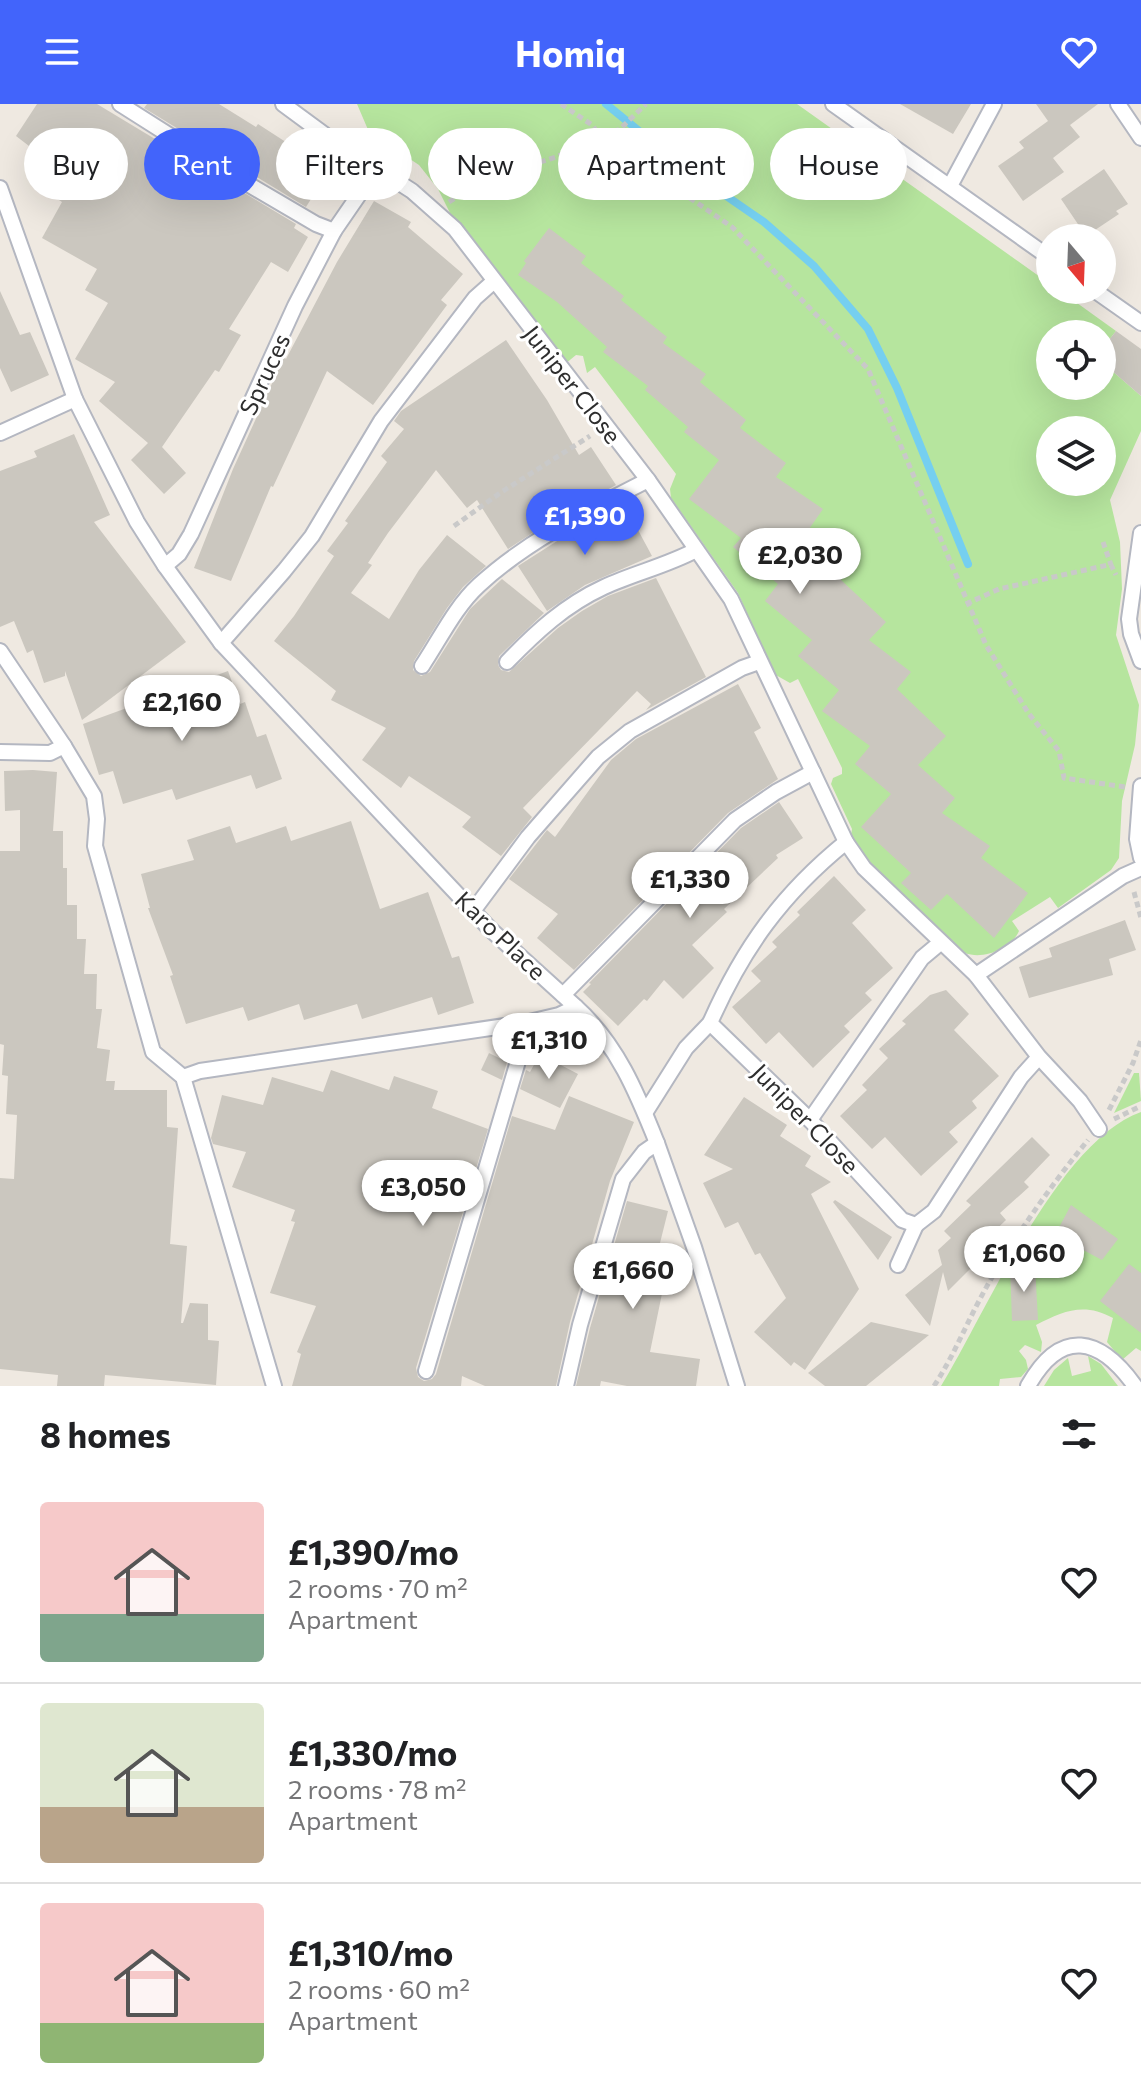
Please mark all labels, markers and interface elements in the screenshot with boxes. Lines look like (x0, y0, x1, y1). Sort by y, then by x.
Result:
icon: menu (40, 30, 84, 74)
text: Homiq (515, 30, 626, 74)
icon: heart (1057, 30, 1101, 74)
chip: Buy (24, 128, 128, 200)
chip: Rent (144, 128, 260, 200)
chip: Filters (276, 128, 412, 200)
chip: New (428, 128, 542, 200)
chip: Apartment (558, 128, 754, 200)
chip: House (770, 128, 907, 200)
north arrow (1036, 224, 1116, 304)
map controls (1036, 224, 1116, 496)
street label: Juniper Close (518, 319, 628, 449)
button: locate (1036, 320, 1116, 400)
street label: Spruces (233, 329, 295, 419)
button: layers (1036, 416, 1116, 496)
pin: £1,390 (520, 489, 650, 557)
text: £1,390 (544, 499, 626, 530)
pin: £2,030 (735, 528, 865, 596)
text: £2,030 (757, 538, 843, 569)
pin: £2,160 (117, 675, 247, 743)
text: £2,160 (142, 685, 222, 716)
pin: £1,330 (625, 852, 755, 920)
text: £1,330 (650, 862, 730, 893)
street label: Karo Place (450, 885, 552, 985)
pin: £1,310 (484, 1013, 614, 1081)
text: £1,310 (510, 1023, 588, 1054)
street label: Juniper Close (746, 1057, 866, 1179)
pin: £3,050 (358, 1160, 488, 1228)
text: £3,050 (380, 1170, 466, 1201)
pin: £1,060 (959, 1226, 1089, 1294)
text: £1,060 (982, 1236, 1066, 1267)
pin: £1,660 (568, 1243, 698, 1311)
text: £1,660 (592, 1253, 674, 1284)
icon: filters (1057, 1412, 1101, 1456)
text: 8 homes (40, 1413, 171, 1455)
text: £1,390/mo (288, 1530, 459, 1572)
icon: home (104, 1534, 200, 1630)
icon: heart (1057, 1560, 1101, 1604)
text: 2 rooms · 70 m² (288, 1572, 468, 1603)
text: Apartment (288, 1603, 418, 1634)
text: £1,330/mo (288, 1731, 457, 1773)
icon: home (104, 1735, 200, 1831)
icon: heart (1057, 1761, 1101, 1805)
text: 2 rooms · 78 m² (288, 1773, 467, 1804)
text: Apartment (288, 1804, 418, 1835)
text: £1,310/mo (288, 1931, 453, 1973)
icon: home (104, 1935, 200, 2031)
icon: heart (1057, 1961, 1101, 2005)
text: 2 rooms · 60 m² (288, 1973, 470, 2004)
text: Apartment (288, 2004, 418, 2035)

